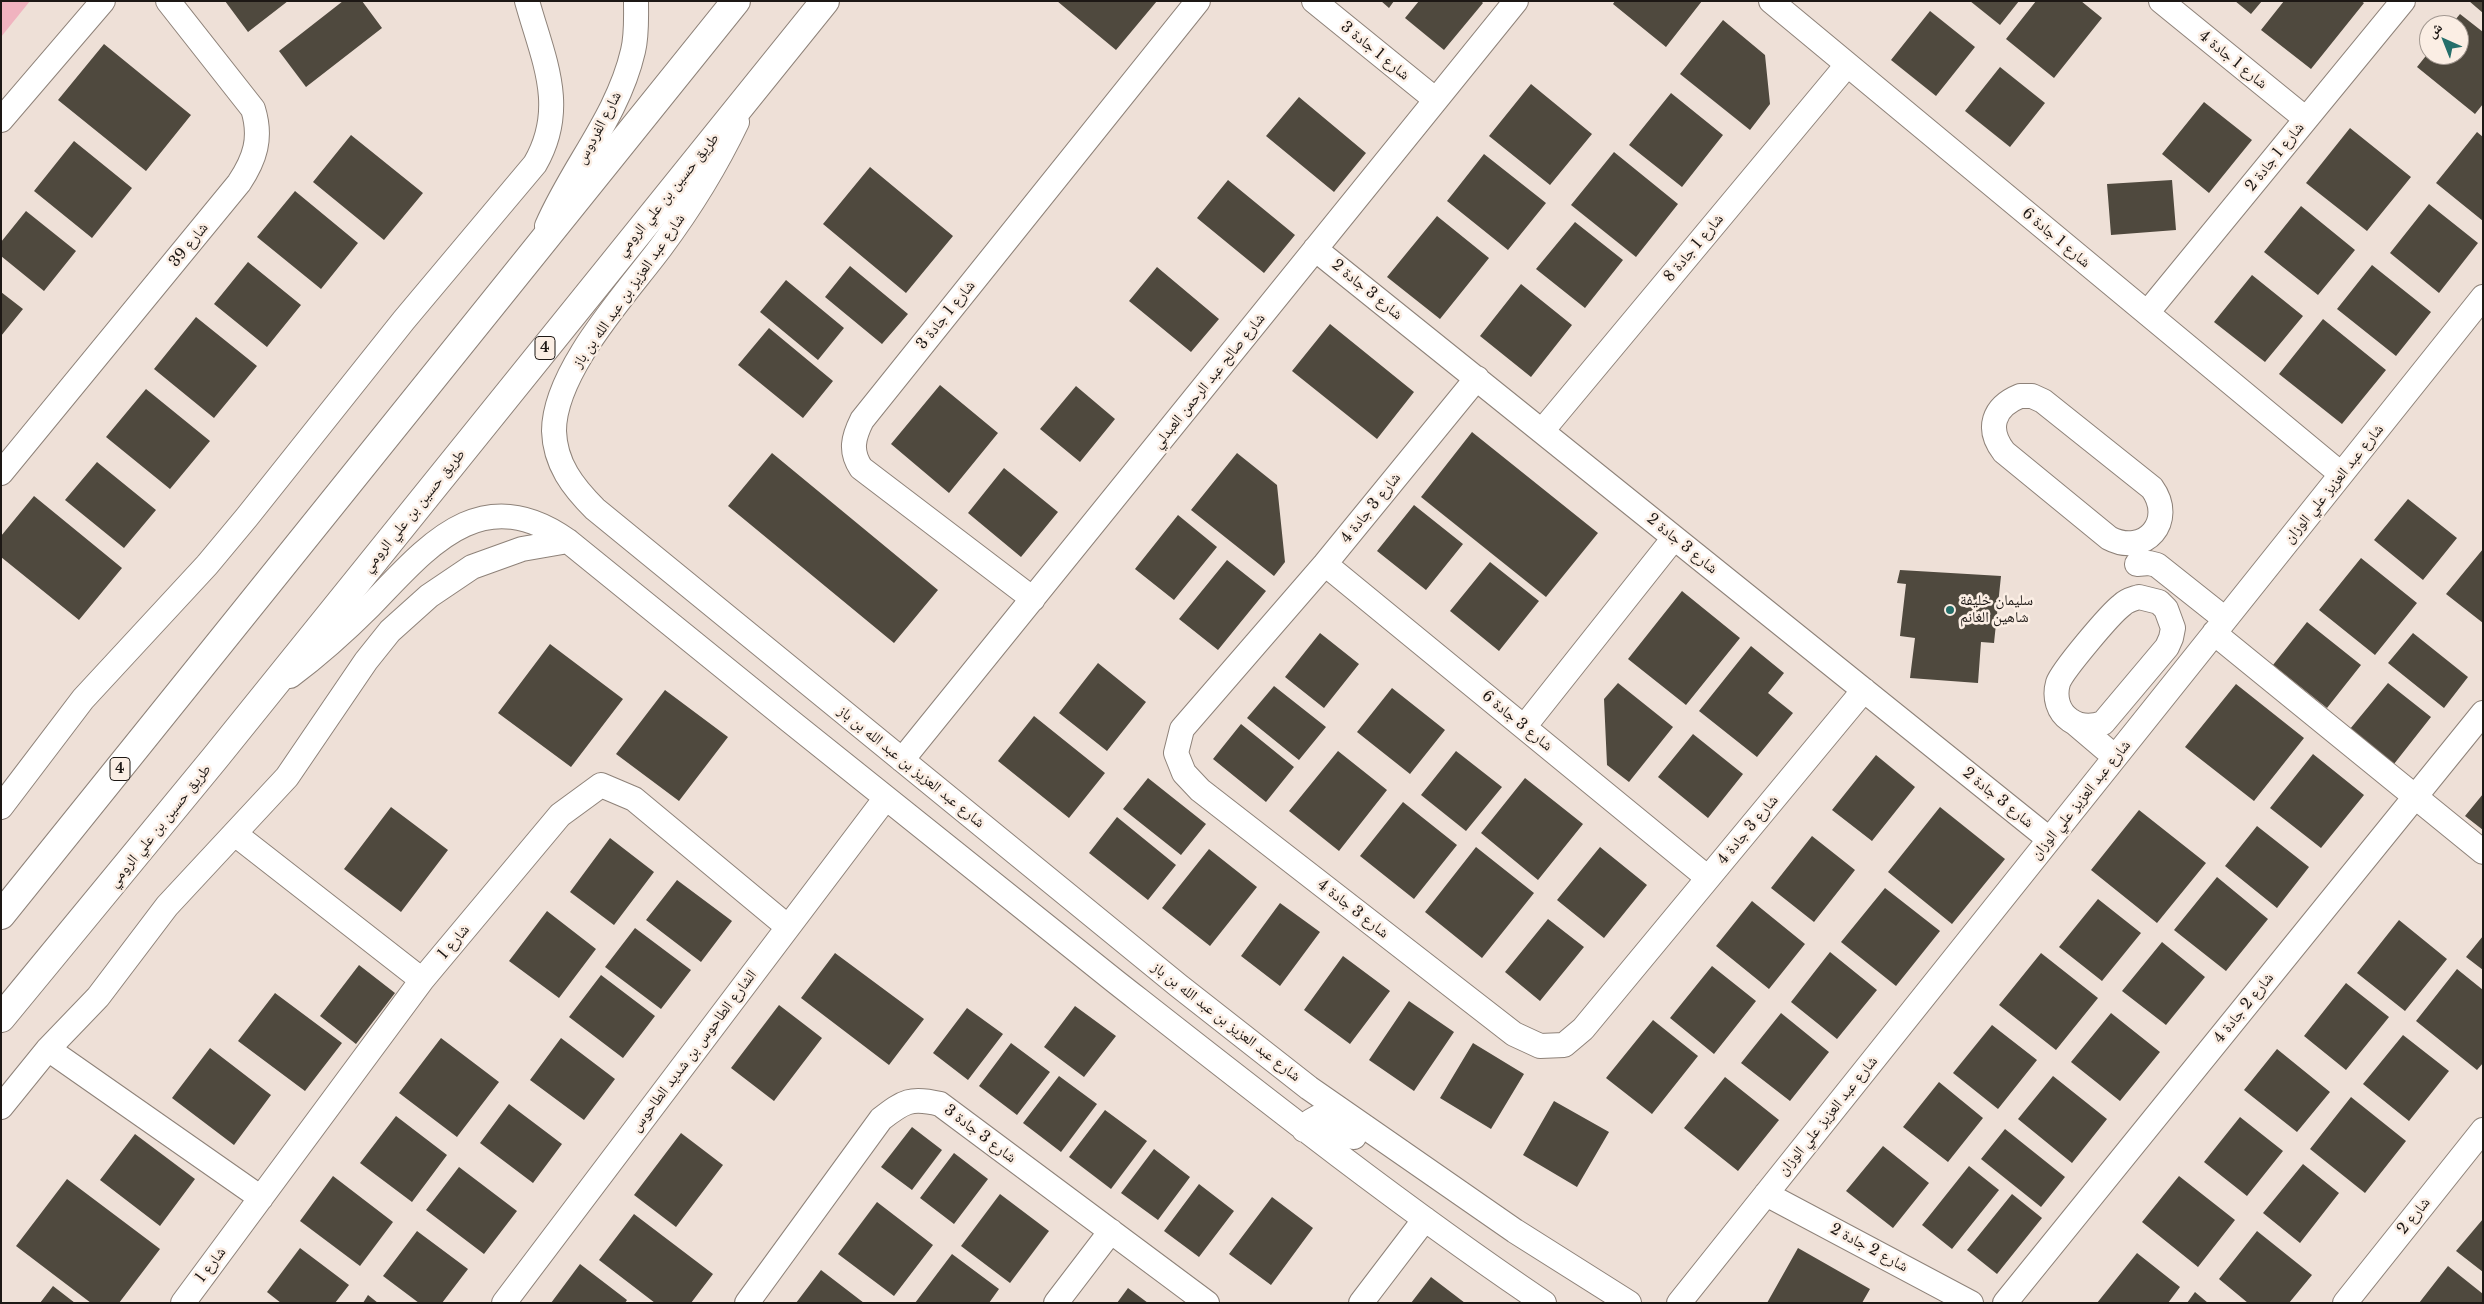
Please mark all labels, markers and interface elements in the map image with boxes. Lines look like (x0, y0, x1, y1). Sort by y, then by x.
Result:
north arrow (2419, 15, 2469, 65)
street label: شارع 1 جادة 3 (1337, 18, 1413, 84)
text: ش (2423, 18, 2446, 42)
street label: شارع 1 جادة 4 (2195, 27, 2271, 93)
street label: شارع الفردوس (572, 89, 626, 167)
street label: شارع 1 جادة 2 (2242, 119, 2308, 195)
street label: طريق حسين بن علي الرومي (613, 130, 723, 260)
street label: شارع 1 جادة 6 (2018, 204, 2094, 272)
street label: شارع 1 جادة 8 (1660, 210, 1728, 286)
street label: شارع عبد العزيز بن عبد الله بن باز (569, 211, 689, 371)
street label: شارع 39 (166, 219, 212, 271)
street label: شارع 3 جادة 2 (1328, 256, 1406, 324)
street label: شارع 1 جادة 3 (913, 277, 979, 353)
street label: شارع صالح عبد الرحمن العبدلي (1149, 310, 1269, 452)
road number: 4 (535, 336, 555, 359)
street label: شارع عبد العزيز علي الوزان (2280, 421, 2388, 547)
street label: طريق حسين بن علي الرومي (359, 446, 469, 576)
street label: شارع 3 جادة 4 (1337, 469, 1405, 547)
street label: شارع 3 جادة 2 (1643, 510, 1721, 578)
place label: سليمان خليفة شاهين الغانم (1960, 592, 2033, 627)
marker: سليمان خليفة شاهين الغانم (1944, 604, 1956, 616)
street label: شارع 3 جادة 6 (1478, 687, 1556, 755)
street label: شارع عبد العزيز بن عبد الله بن باز (834, 702, 988, 832)
street label: شارع عبد العزيز علي الوزان (2027, 737, 2135, 863)
road number: 4 (110, 758, 130, 781)
street label: طريق حسين بن علي الرومي (105, 761, 215, 891)
street label: شارع 3 جادة 2 (1959, 764, 2037, 832)
street label: شارع 3 جادة 4 (1714, 792, 1782, 868)
street label: شارع 3 جادة 4 (1314, 876, 1392, 942)
street label: شارع 1 (434, 921, 474, 963)
street label: شارع عبد العزيز بن عبد الله بن باز (1148, 958, 1304, 1086)
street label: الشارع الطاحوس بن شديد الطاحوس (627, 966, 761, 1136)
street label: شارع 2 جادة 4 (2210, 969, 2278, 1047)
street label: شارع عبد العزيز علي الوزان (1774, 1053, 1882, 1179)
street label: شارع 3 جادة 3 (940, 1101, 1020, 1167)
street label: شارع 2 (2394, 1194, 2434, 1238)
street label: شارع 2 جادة 2 (1827, 1220, 1911, 1276)
street label: شارع 1 (192, 1244, 230, 1286)

